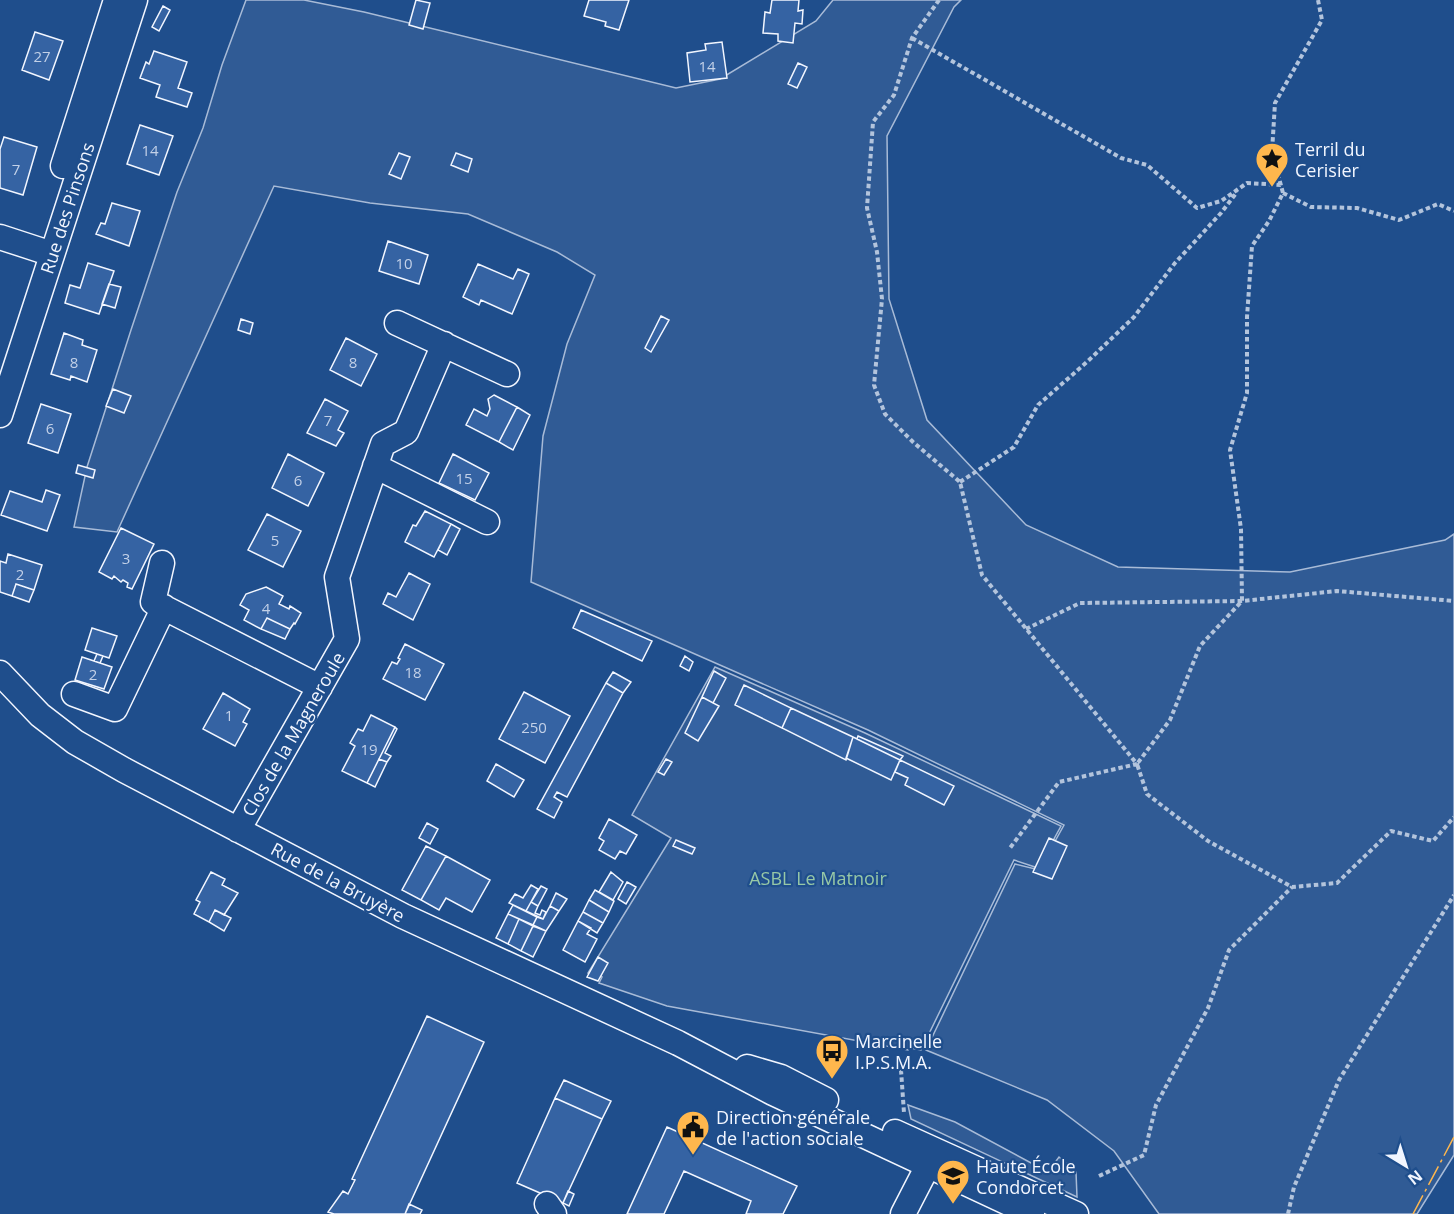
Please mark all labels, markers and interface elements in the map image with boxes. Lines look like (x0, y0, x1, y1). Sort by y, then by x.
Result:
house number: 27 (33, 46, 51, 66)
house number: 14 (698, 56, 716, 76)
place label: Terril du Cerisier (1295, 137, 1366, 182)
street label: Rue des Pinsons (34, 139, 100, 277)
house number: 14 (141, 140, 159, 160)
place icon: Terril du Cerisier (1254, 141, 1290, 188)
house number: 7 (12, 159, 20, 179)
house number: 10 (395, 253, 413, 273)
house number: 8 (70, 352, 78, 372)
house number: 8 (349, 352, 357, 372)
house number: 7 (324, 410, 332, 430)
house number: 6 (46, 418, 54, 438)
house number: 15 (455, 468, 473, 488)
house number: 6 (294, 470, 302, 490)
house number: 5 (271, 530, 279, 550)
house number: 3 (122, 548, 130, 568)
house number: 2 (16, 564, 24, 584)
house number: 4 (262, 598, 271, 618)
street label: Clos de la Magneroule (236, 647, 350, 821)
house number: 18 (404, 662, 422, 682)
house number: 2 (89, 664, 97, 684)
house number: 1 (225, 705, 233, 725)
house number: 250 (521, 717, 547, 737)
house number: 19 (360, 739, 378, 759)
street label: Rue de la Bruyère (267, 837, 409, 927)
park label: ASBL Le Matnoir (749, 866, 887, 890)
place label: Marcinelle I.P.S.M.A. (855, 1029, 942, 1074)
bus stop icon: Marcinelle I.P.S.M.A. (814, 1033, 850, 1080)
place label: Direction générale de l'action sociale (716, 1105, 870, 1150)
public building icon: Direction générale de l'action sociale (675, 1109, 711, 1156)
north arrow (1376, 1136, 1436, 1196)
place label: Haute École Condorcet (976, 1154, 1076, 1199)
school or university icon: Haute École Condorcet (935, 1158, 971, 1205)
text: N (1403, 1165, 1427, 1190)

